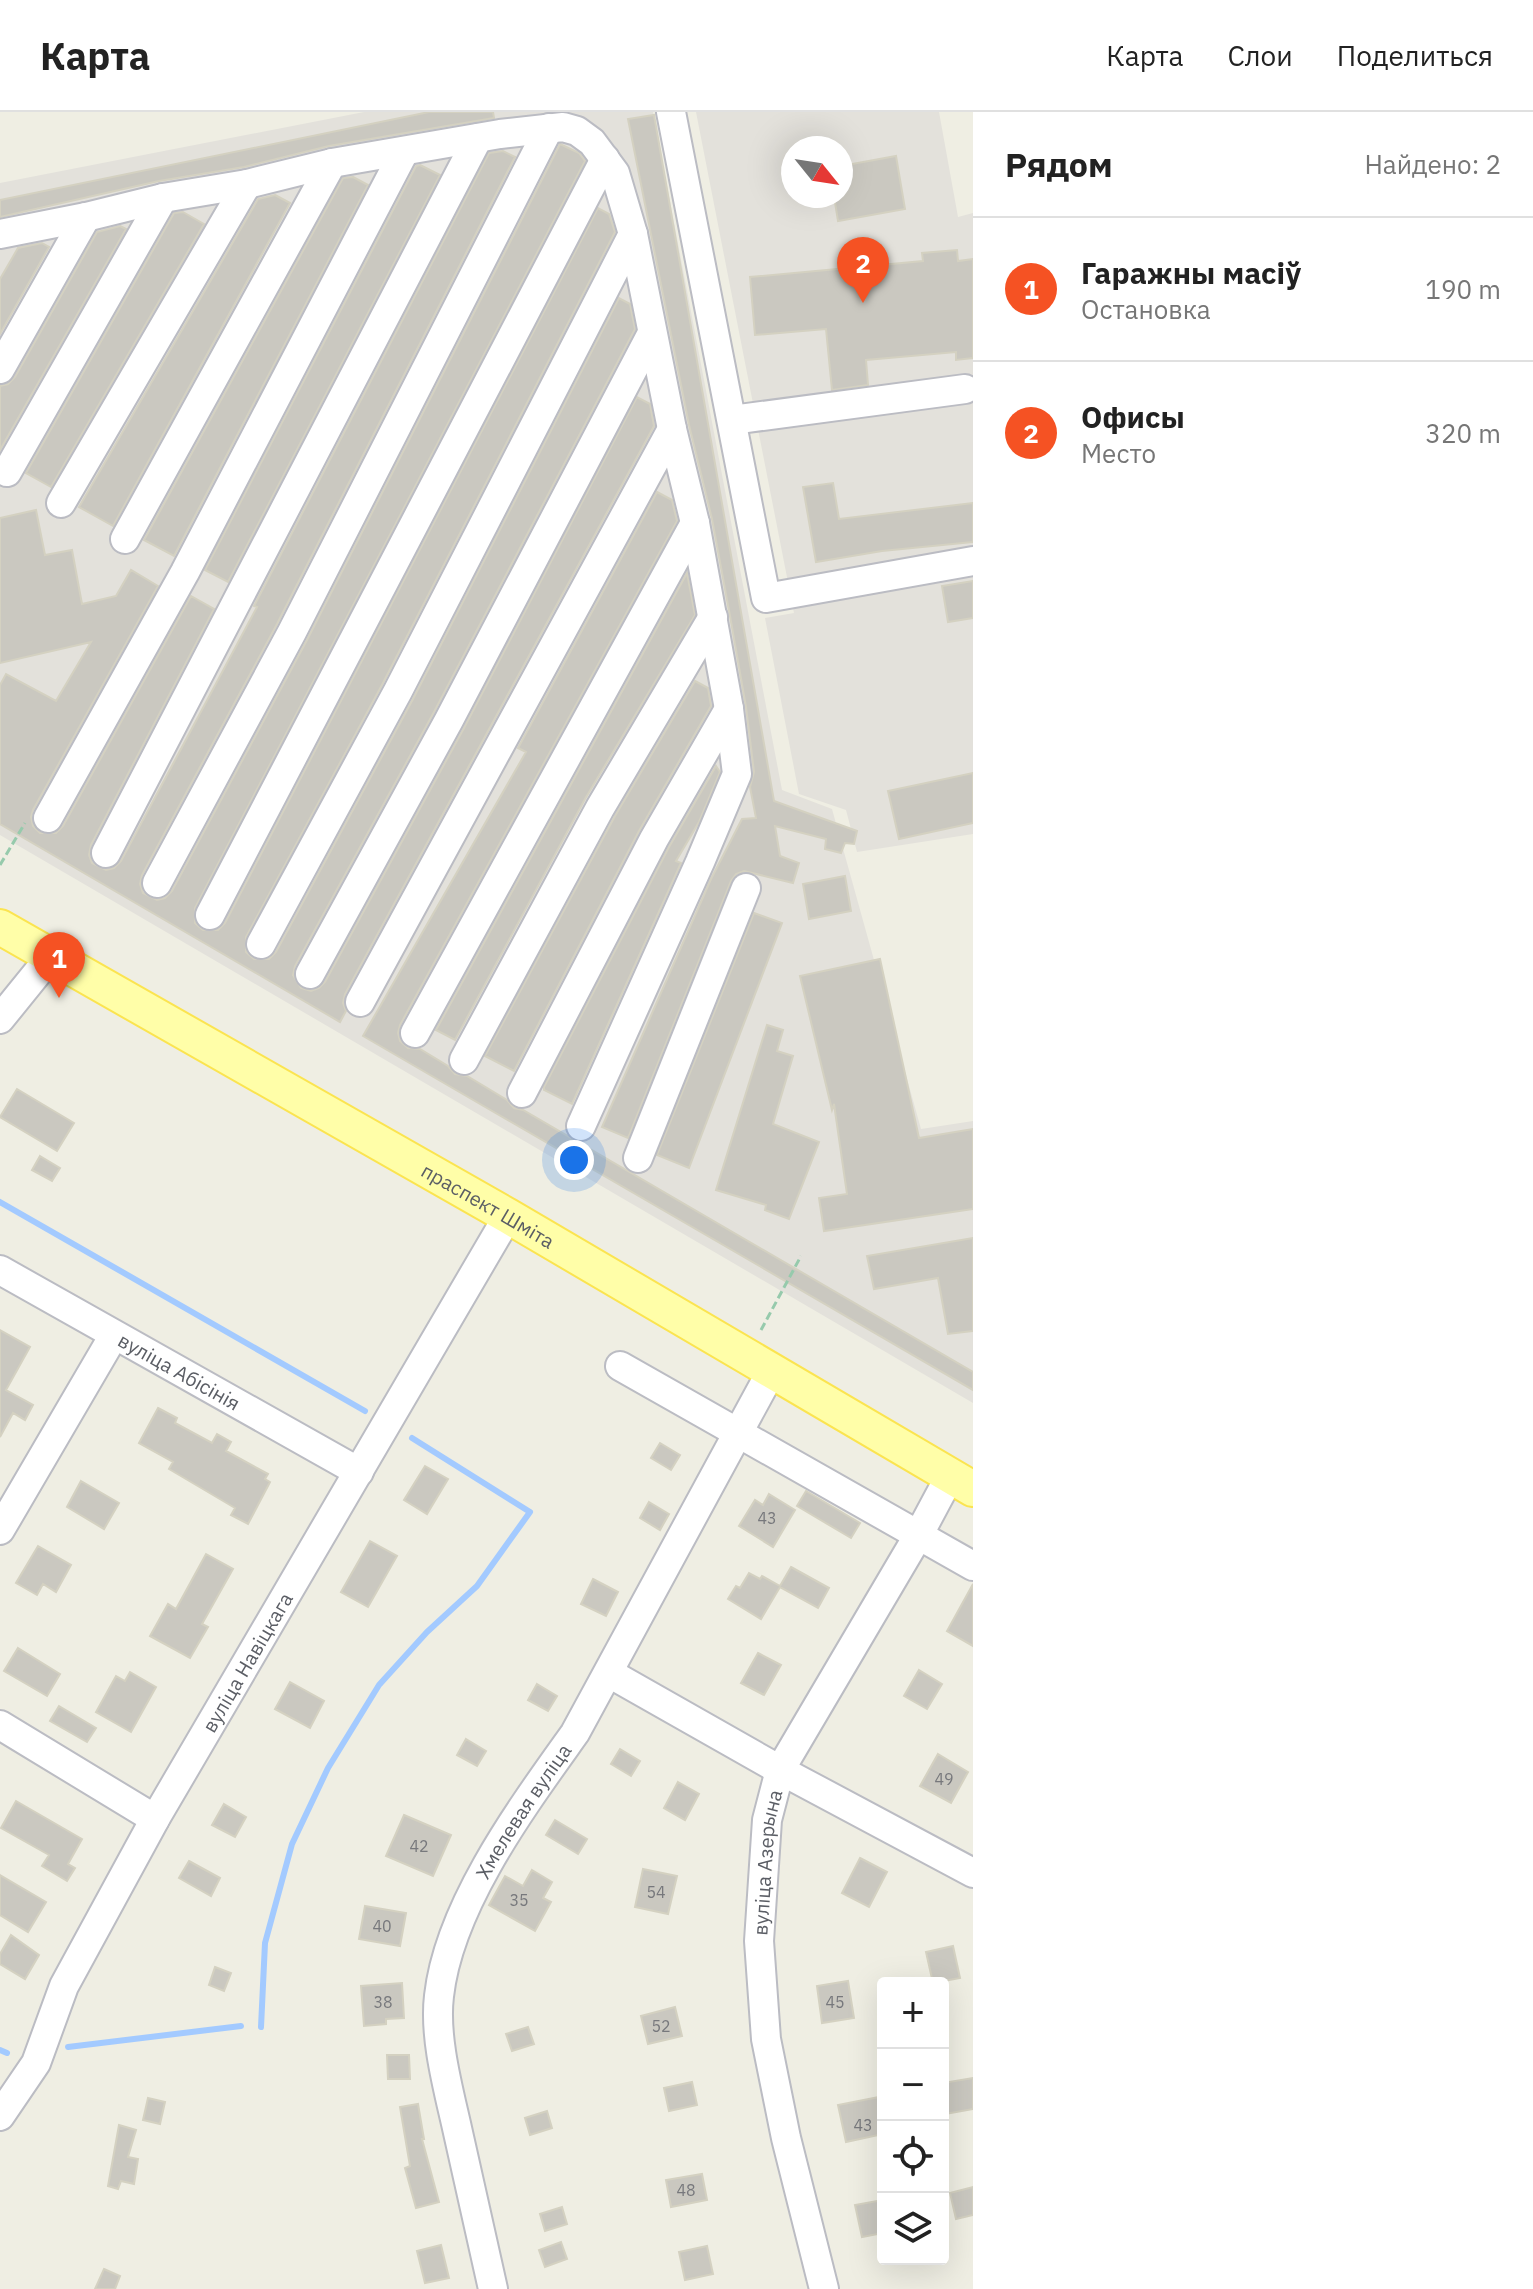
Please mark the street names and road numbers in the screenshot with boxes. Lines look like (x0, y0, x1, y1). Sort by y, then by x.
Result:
street label: праспект Шміта (417, 1156, 560, 1254)
street label: вуліца Абісінія (114, 1326, 245, 1416)
street label: вуліца Навіцкага (195, 1587, 299, 1737)
street label: Хмелевая вуліца (469, 1737, 577, 1883)
street label: вуліца Азерына (746, 1786, 788, 1936)

